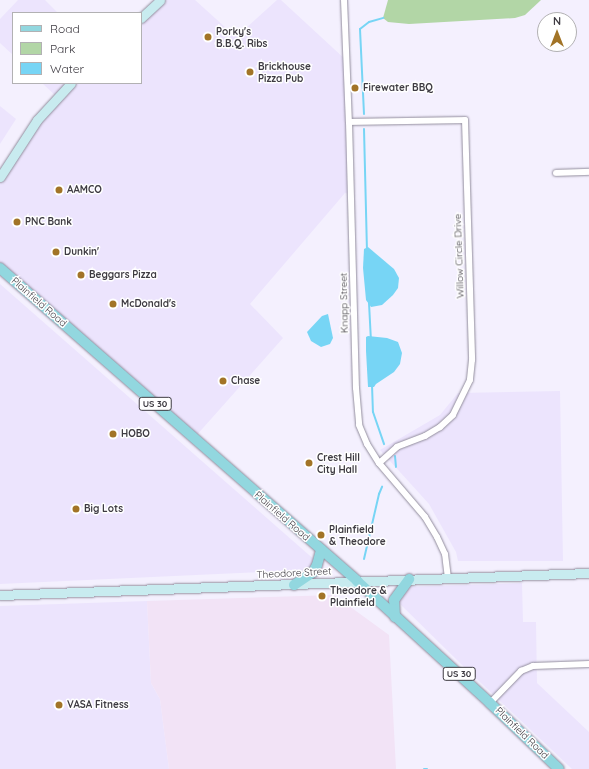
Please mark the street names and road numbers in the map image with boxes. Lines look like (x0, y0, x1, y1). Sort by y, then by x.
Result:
street label: Willow Circle Drive (452, 213, 466, 299)
street label: Knapp Street (337, 273, 351, 333)
street label: Plainfield Road (9, 275, 69, 329)
road number: US 30 (138, 397, 172, 411)
street label: Plainfield Road (252, 489, 312, 543)
street label: Theodore Street (256, 565, 332, 581)
road number: US 30 (442, 667, 476, 681)
street label: Plainfield Road (493, 705, 551, 761)

